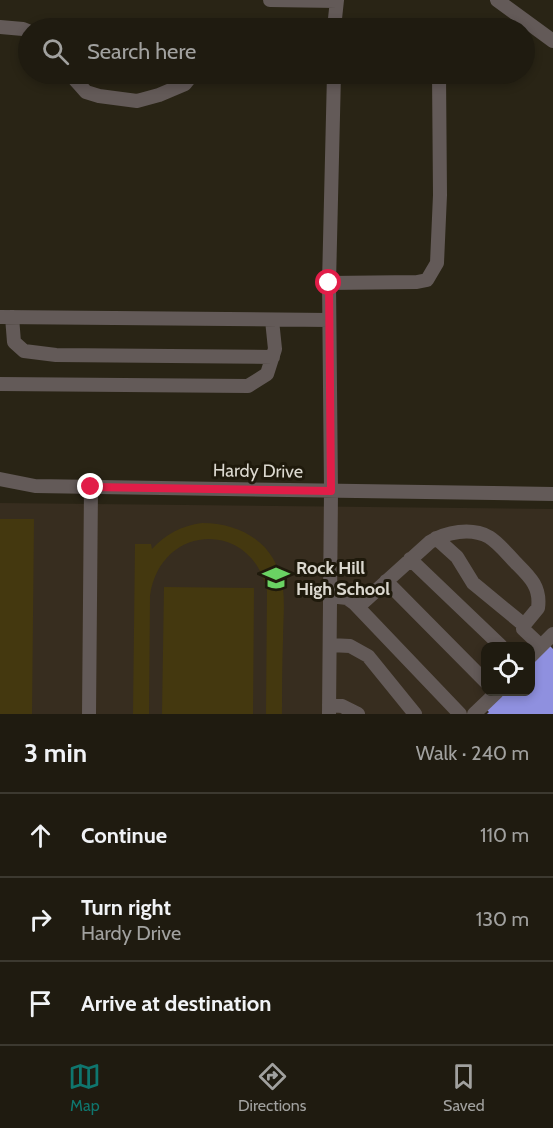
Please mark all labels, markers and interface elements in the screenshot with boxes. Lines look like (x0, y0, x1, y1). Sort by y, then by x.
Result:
search box (18, 18, 535, 84)
icon: search (39, 35, 72, 68)
text: Search here (87, 38, 196, 65)
route start (315, 269, 341, 295)
street label: Hardy Drive (213, 459, 303, 483)
route end (77, 473, 103, 499)
place label: Rock Hill High School (296, 557, 390, 600)
school or university icon: Rock Hill High School (261, 563, 291, 593)
map controls (481, 642, 535, 696)
button: locate (481, 642, 535, 696)
text: 3 min (24, 737, 87, 769)
text: Walk · 240 m (416, 741, 529, 765)
icon: ahead (24, 819, 57, 852)
text: Continue (81, 822, 167, 849)
text: 110 m (480, 823, 529, 847)
text: Turn right (81, 894, 171, 921)
icon: right (24, 903, 57, 936)
text: 130 m (476, 907, 529, 931)
text: Hardy Drive (81, 921, 181, 945)
icon: arrive (24, 987, 57, 1020)
text: Arrive at destination (81, 990, 271, 1017)
tab: Map (68, 1060, 101, 1115)
tab: Directions (238, 1060, 306, 1115)
tab: Saved (443, 1060, 485, 1115)

